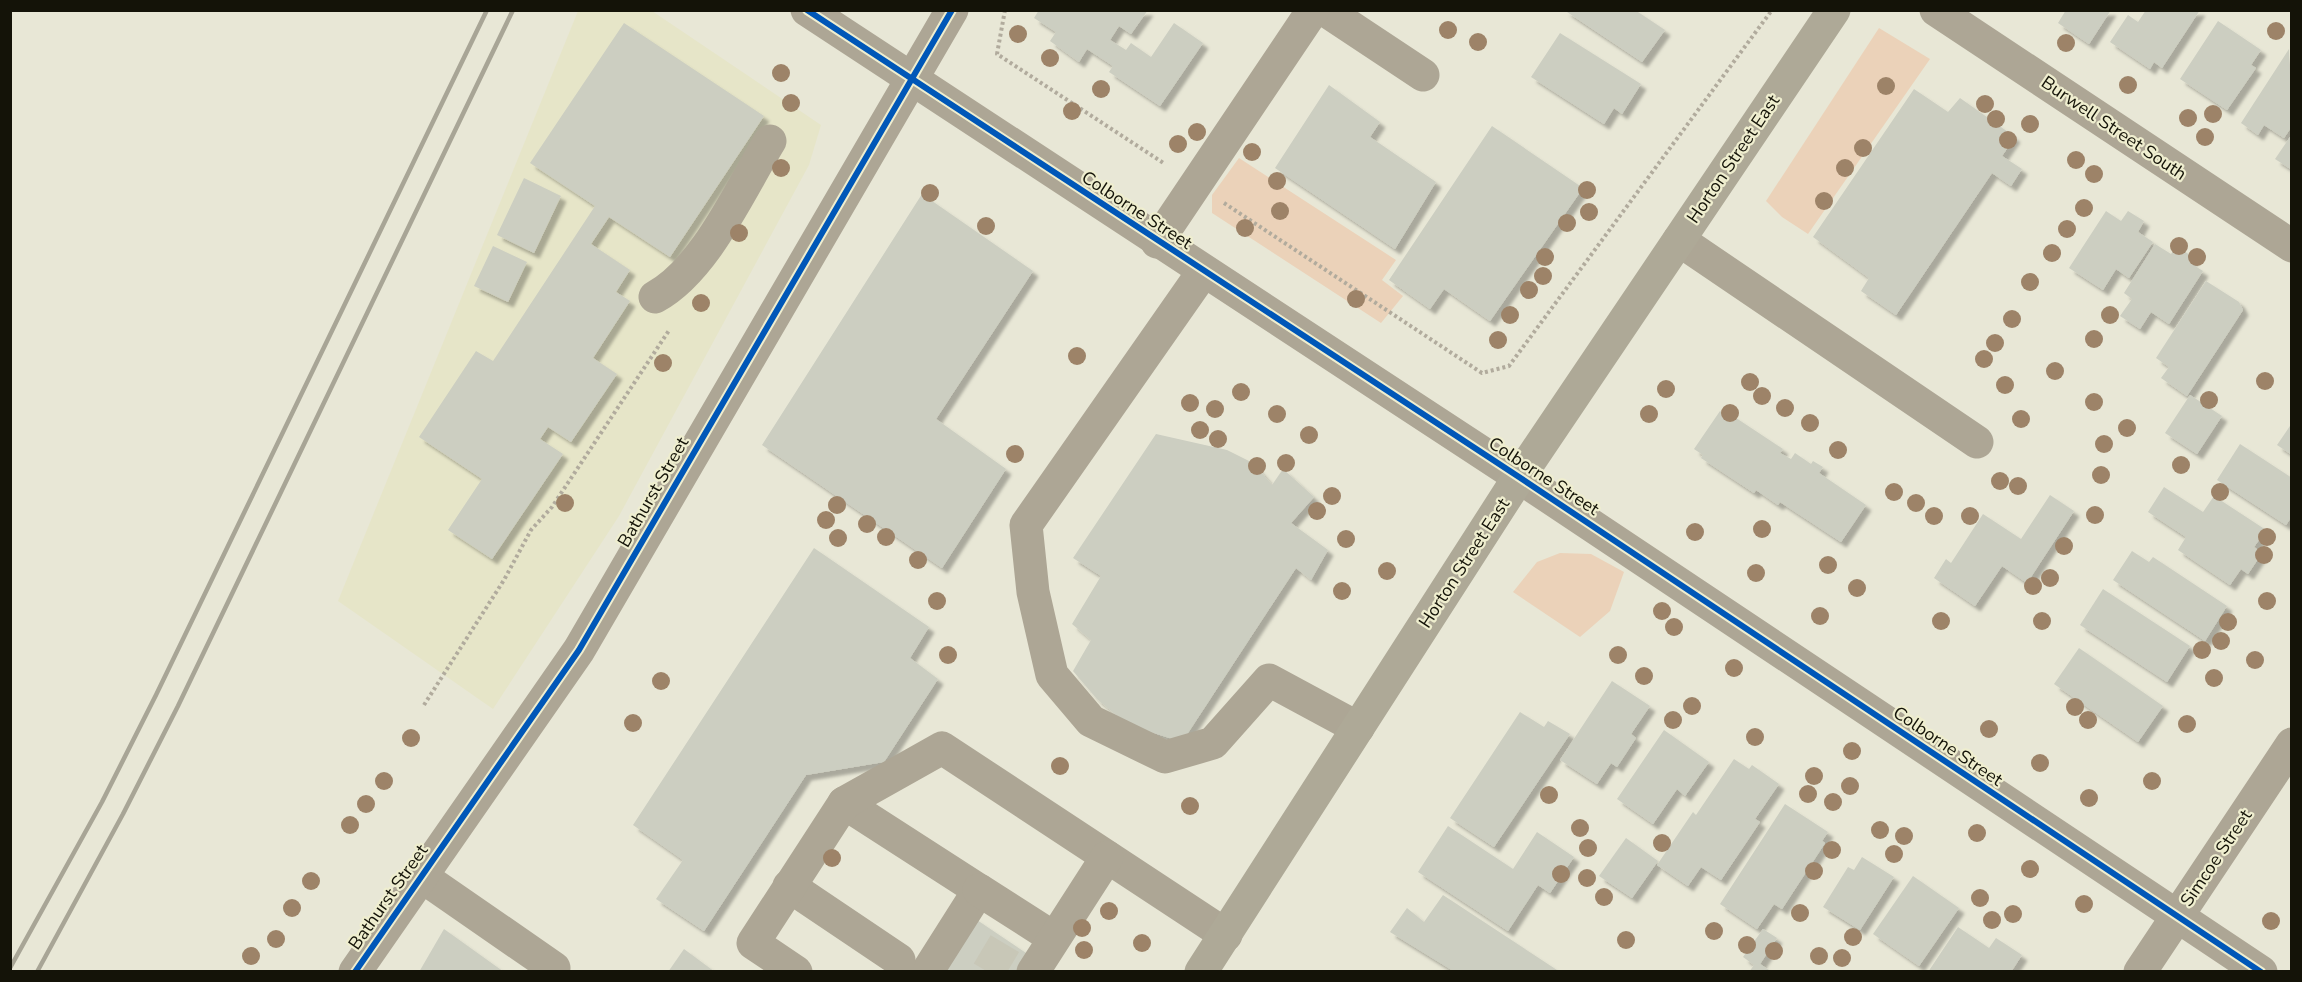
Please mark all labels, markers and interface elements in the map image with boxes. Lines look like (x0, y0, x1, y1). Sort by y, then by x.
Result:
street label: Burwell Street South (2037, 70, 2191, 186)
street label: Horton Street East (1681, 89, 1785, 228)
street label: Colborne Street (1077, 165, 1198, 255)
street label: Colborne Street (1484, 431, 1605, 521)
street label: Bathurst Street (612, 432, 695, 551)
street label: Horton Street East (1413, 493, 1515, 633)
street label: Colborne Street (1889, 700, 2008, 792)
street label: Simcoe Street (2175, 804, 2258, 911)
street label: Bathurst Street (343, 839, 434, 954)

